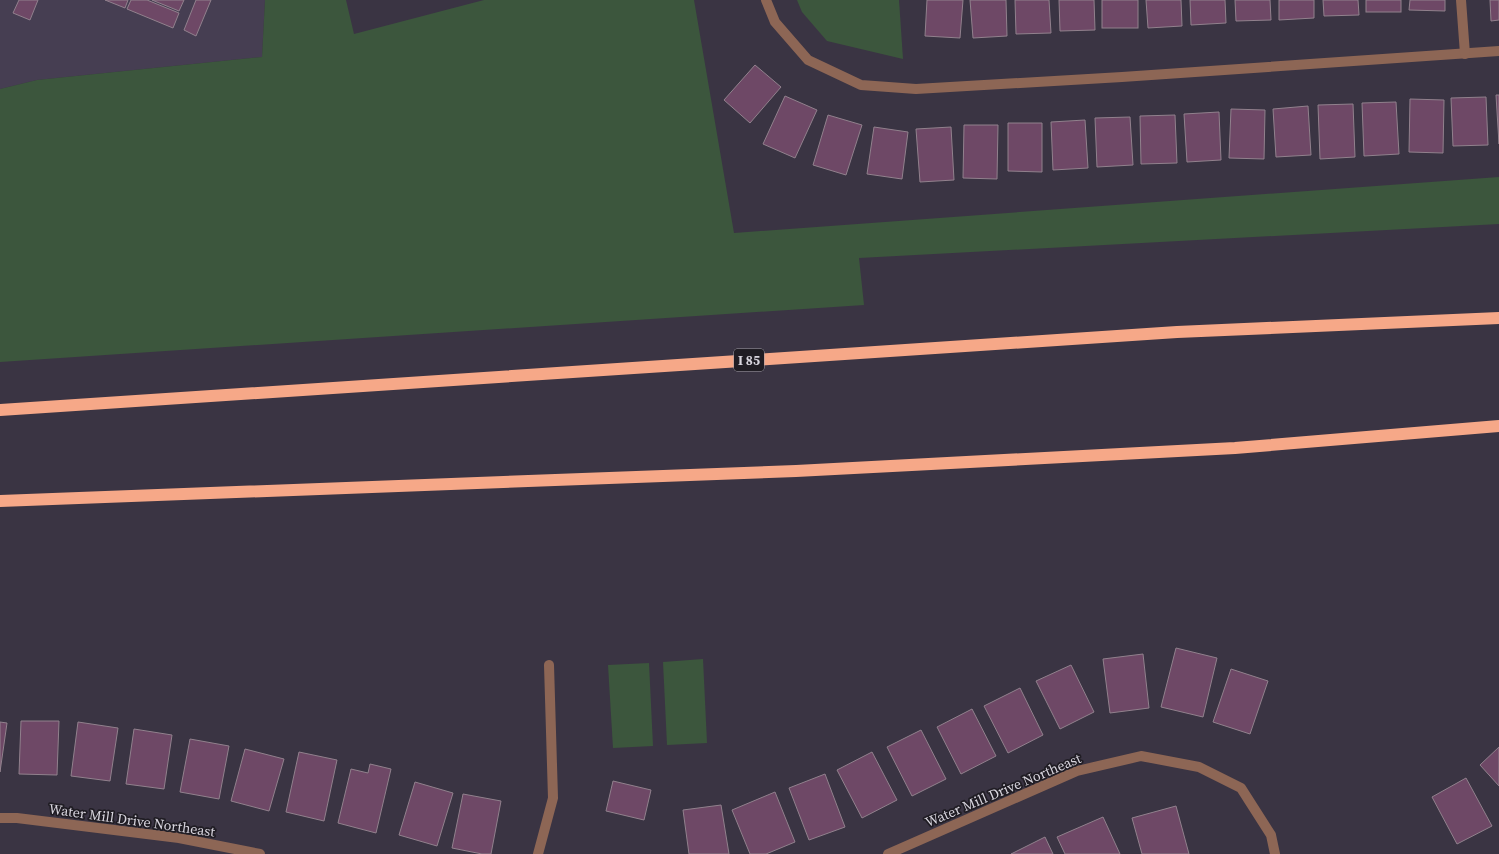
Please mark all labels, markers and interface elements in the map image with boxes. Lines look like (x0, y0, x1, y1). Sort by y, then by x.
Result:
road number: I 85 (734, 349, 764, 371)
street label: Water Mill Drive Northeast (922, 748, 1084, 832)
street label: Water Mill Drive Northeast (48, 798, 217, 842)

